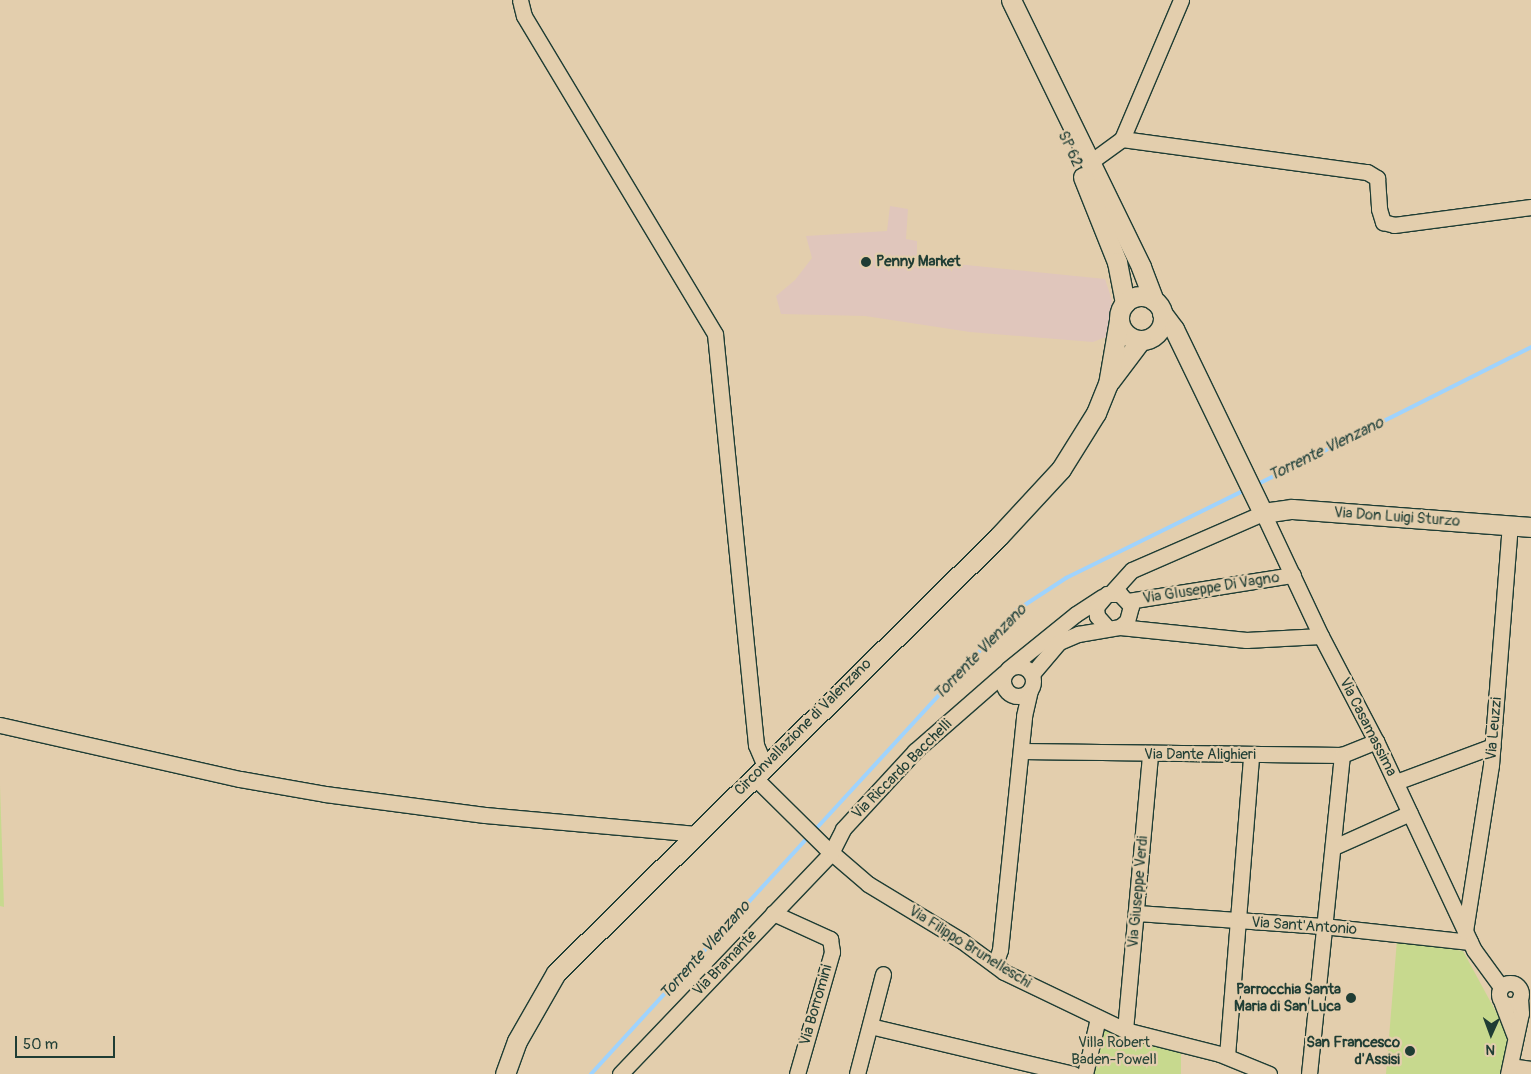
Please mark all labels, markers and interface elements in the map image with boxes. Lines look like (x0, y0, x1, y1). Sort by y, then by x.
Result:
street label: SP 62 (1054, 128, 1086, 170)
place label: Penny Market (876, 253, 961, 271)
marker: Penny Market (860, 256, 872, 268)
water label: Torrente Vlenzano (1265, 413, 1387, 485)
street label: Via Don Luigi Sturzo (1333, 504, 1461, 530)
street label: Via GIuseppe Di Vagno (1141, 568, 1281, 608)
water label: Torrente Vlenzano (930, 600, 1030, 704)
street label: Circonvallazione di Valenzano (731, 655, 875, 799)
street label: Via Casamassima (1335, 675, 1401, 779)
street label: Via Leuzzi (1482, 697, 1506, 761)
street label: Via Riccardo Bacchelli (848, 715, 956, 823)
street label: Via Dante Alighieri (1144, 746, 1256, 764)
street label: Via Giuseppe Verdi (1124, 835, 1152, 949)
water label: Torrente Vlenzano (656, 897, 754, 1003)
street label: Via Filippo Brunelleschi (905, 902, 1035, 992)
street label: Via Sant'Antonio (1251, 913, 1357, 939)
street label: Via Bramante (689, 926, 761, 1000)
street label: Via Borromini (796, 962, 836, 1048)
place label: Parrocchia Santa Maria di San Luca (1234, 980, 1341, 1015)
marker: Parrocchia Santa Maria di San Luca (1345, 992, 1357, 1004)
north arrow (1466, 1009, 1516, 1059)
scale bar (18, 1026, 118, 1058)
park label: Villa Robert Baden-Powell (1071, 1033, 1157, 1068)
place label: San Francesco d'Assisi (1306, 1033, 1400, 1068)
text: 50 m (23, 1035, 58, 1054)
text: N (1485, 1041, 1495, 1058)
marker: San Francesco d'Assisi (1404, 1045, 1416, 1057)

